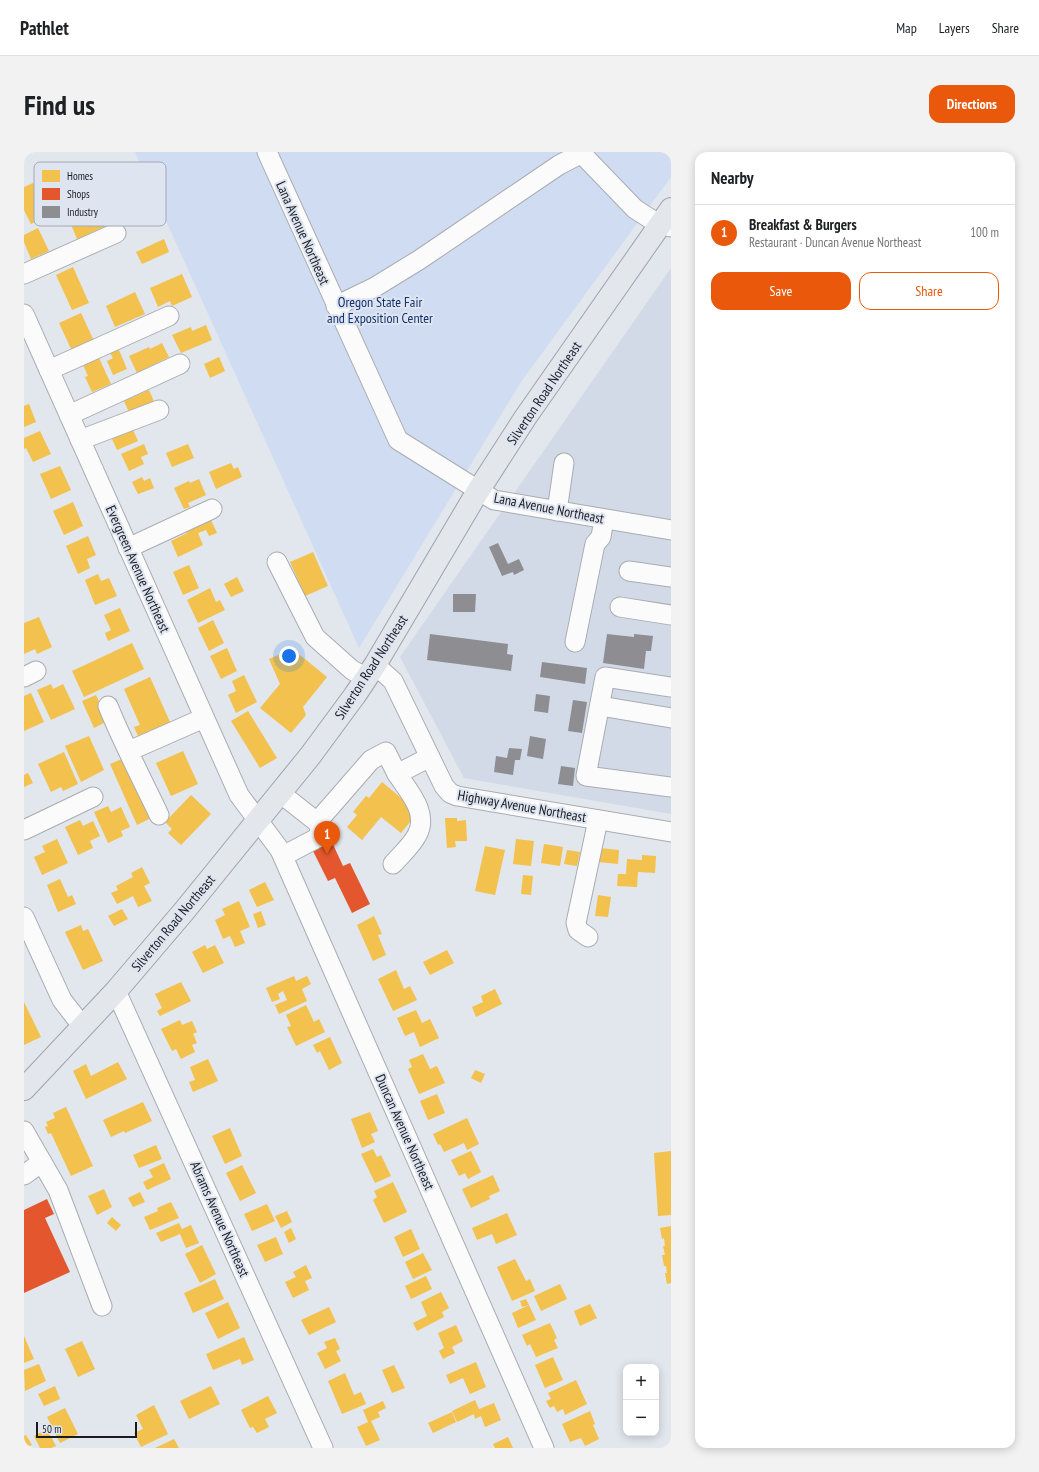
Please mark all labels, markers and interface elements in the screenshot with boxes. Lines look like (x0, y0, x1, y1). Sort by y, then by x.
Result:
text: Pathlet (20, 16, 69, 40)
text: Map (896, 19, 917, 37)
text: Layers (939, 19, 970, 37)
text: Share (992, 19, 1019, 37)
button: Directions (929, 85, 1015, 123)
text: Find us (24, 86, 95, 123)
legend (34, 162, 166, 226)
text: Nearby (711, 167, 754, 189)
text: Homes (67, 169, 93, 183)
street label: Lana Avenue Northeast (272, 178, 334, 288)
text: Shops (67, 187, 90, 201)
text: Industry (67, 205, 99, 219)
text: Breakfast & Burgers (749, 215, 857, 234)
text: 1 (721, 224, 727, 241)
text: 100 m (970, 224, 999, 241)
text: Restaurant · Duncan Avenue Northeast (749, 234, 921, 251)
button: Save (711, 272, 851, 310)
button: Share (859, 272, 999, 310)
park label: Oregon State Fair and Exposition Center (327, 293, 433, 327)
street label: Silverton Road Northeast (503, 338, 585, 448)
street label: Lana Avenue Northeast (492, 489, 606, 528)
street label: Evergreen Avenue Northeast (102, 503, 174, 635)
street label: Silverton Road Northeast (330, 611, 412, 723)
your location (279, 646, 299, 666)
street label: Highway Avenue Northeast (456, 786, 588, 826)
pin: 1 (314, 821, 340, 854)
street label: Silverton Road Northeast (127, 871, 219, 975)
street label: Duncan Avenue Northeast (371, 1071, 439, 1193)
street label: Abrams Avenue Northeast (186, 1158, 254, 1280)
map controls (623, 1364, 659, 1436)
button: + (623, 1364, 659, 1400)
button: − (623, 1400, 659, 1436)
scale bar (36, 1420, 137, 1439)
text: 50 m (42, 1422, 61, 1436)

